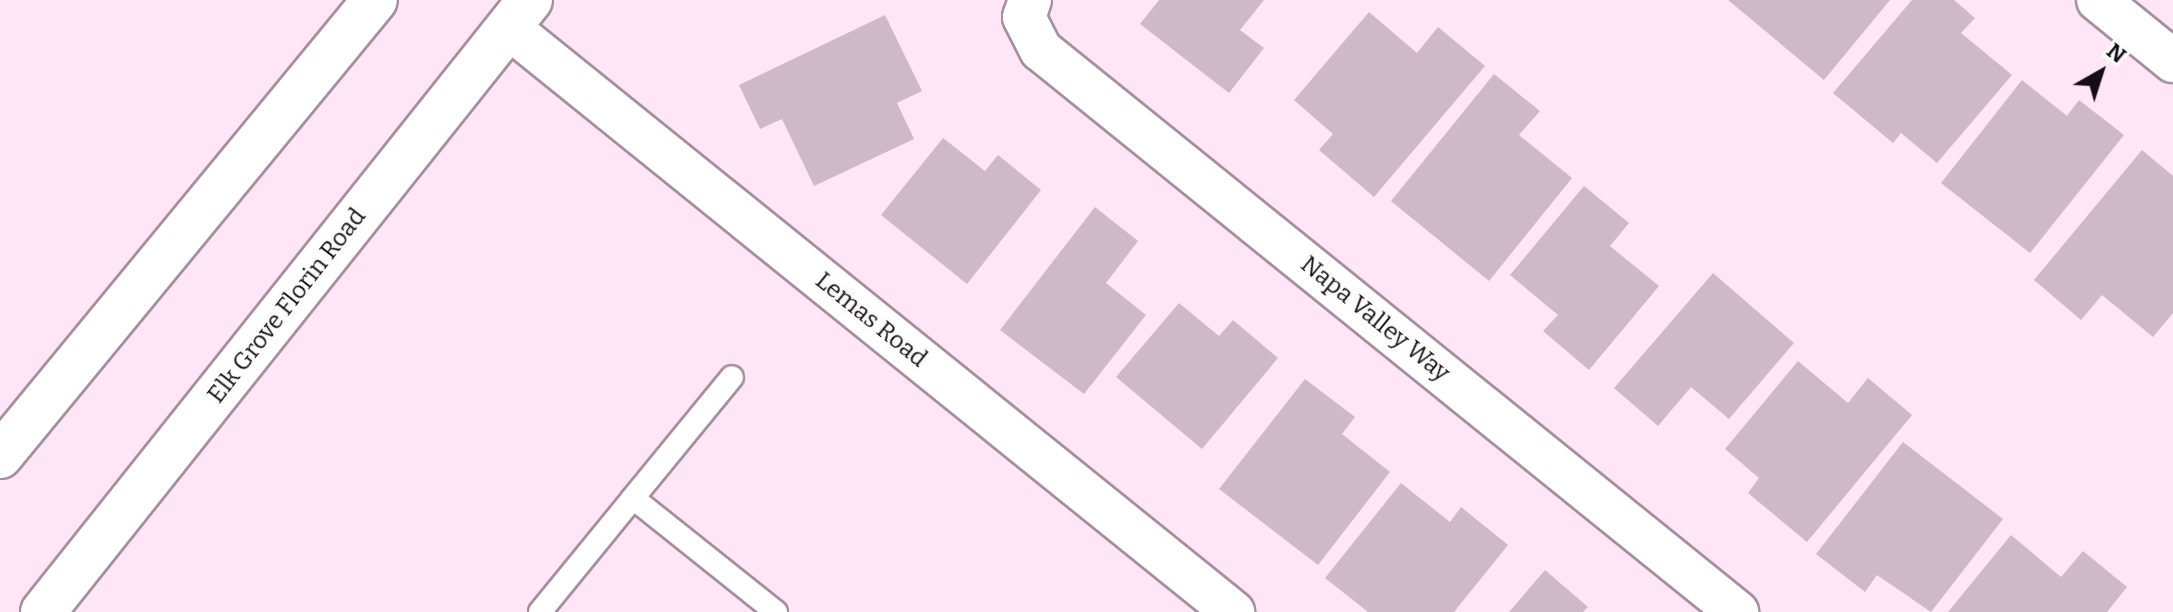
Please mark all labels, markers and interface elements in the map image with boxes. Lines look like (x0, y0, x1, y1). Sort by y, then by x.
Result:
north arrow (2061, 32, 2141, 112)
text: N (2101, 37, 2132, 69)
street label: Elk Grove Florin Road (202, 203, 372, 409)
street label: Napa Valley Way (1295, 250, 1455, 388)
street label: Lemas Road (810, 266, 932, 374)

